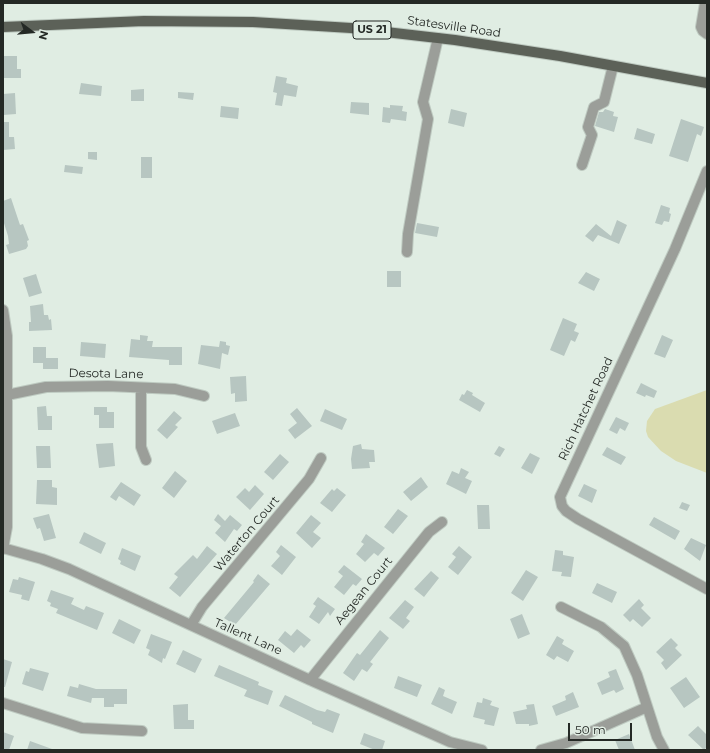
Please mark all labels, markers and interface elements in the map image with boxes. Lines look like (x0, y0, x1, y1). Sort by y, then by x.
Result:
north arrow (12, 12, 52, 52)
street label: Statesville Road (406, 13, 502, 41)
road number: US 21 (353, 21, 391, 39)
text: N (36, 29, 51, 42)
street label: Rich Hatchet Road (556, 355, 616, 463)
street label: Desota Lane (68, 366, 144, 382)
street label: Waterton Court (211, 493, 283, 575)
street label: Aegean Court (332, 554, 396, 628)
street label: Tallent Lane (212, 616, 284, 658)
scale bar (570, 715, 634, 741)
text: 50 m (575, 722, 606, 737)

